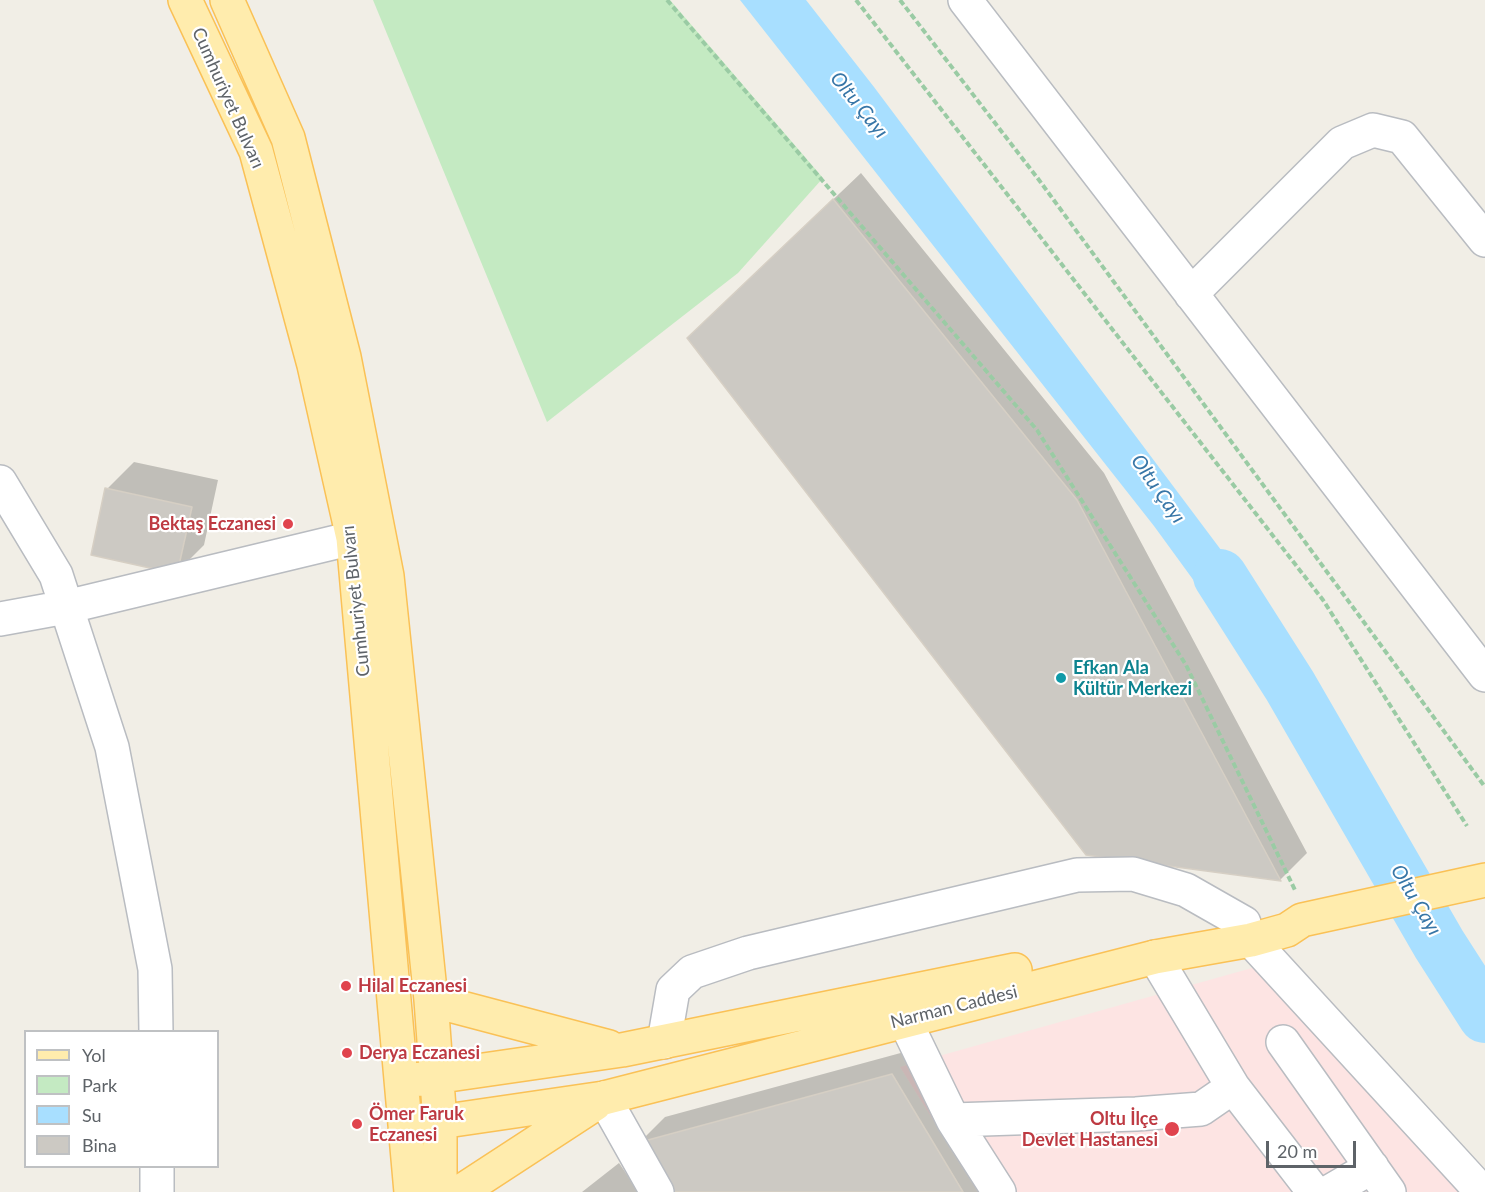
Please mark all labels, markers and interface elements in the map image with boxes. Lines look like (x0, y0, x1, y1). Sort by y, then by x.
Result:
street label: Cumhuriyet Bulvarı (187, 24, 269, 172)
water label: Oltu Çayı (825, 67, 893, 143)
water label: Oltu Çayı (1126, 450, 1190, 528)
place label: Bektaş Eczanesi (149, 513, 276, 535)
marker: Bektaş Eczanesi (281, 517, 295, 531)
street label: Cumhuriyet Bulvarı (337, 524, 375, 678)
place label: Efkan Ala Kültür Merkezi (1073, 657, 1192, 700)
marker: Efkan Ala Kültür Merkezi (1054, 671, 1068, 685)
water label: Oltu Çayı (1386, 860, 1446, 940)
place label: Hilal Eczanesi (358, 975, 467, 997)
marker: Hilal Eczanesi (339, 979, 353, 993)
street label: Narman Caddesi (888, 981, 1020, 1033)
legend (24, 1030, 219, 1168)
place label: Derya Eczanesi (359, 1042, 480, 1064)
text: Yol (82, 1044, 106, 1066)
marker: Derya Eczanesi (340, 1046, 354, 1060)
text: Park (82, 1074, 117, 1096)
place label: Ömer Faruk Eczanesi (369, 1103, 464, 1146)
text: Su (82, 1104, 102, 1126)
place label: Oltu İlçe Devlet Hastanesi (1022, 1108, 1158, 1150)
marker: Ömer Faruk Eczanesi (350, 1117, 364, 1131)
marker: Oltu İlçe Devlet Hastanesi (1163, 1120, 1181, 1138)
scale bar (1269, 1129, 1359, 1167)
text: Bina (82, 1134, 117, 1156)
text: 20 m (1277, 1140, 1317, 1162)

